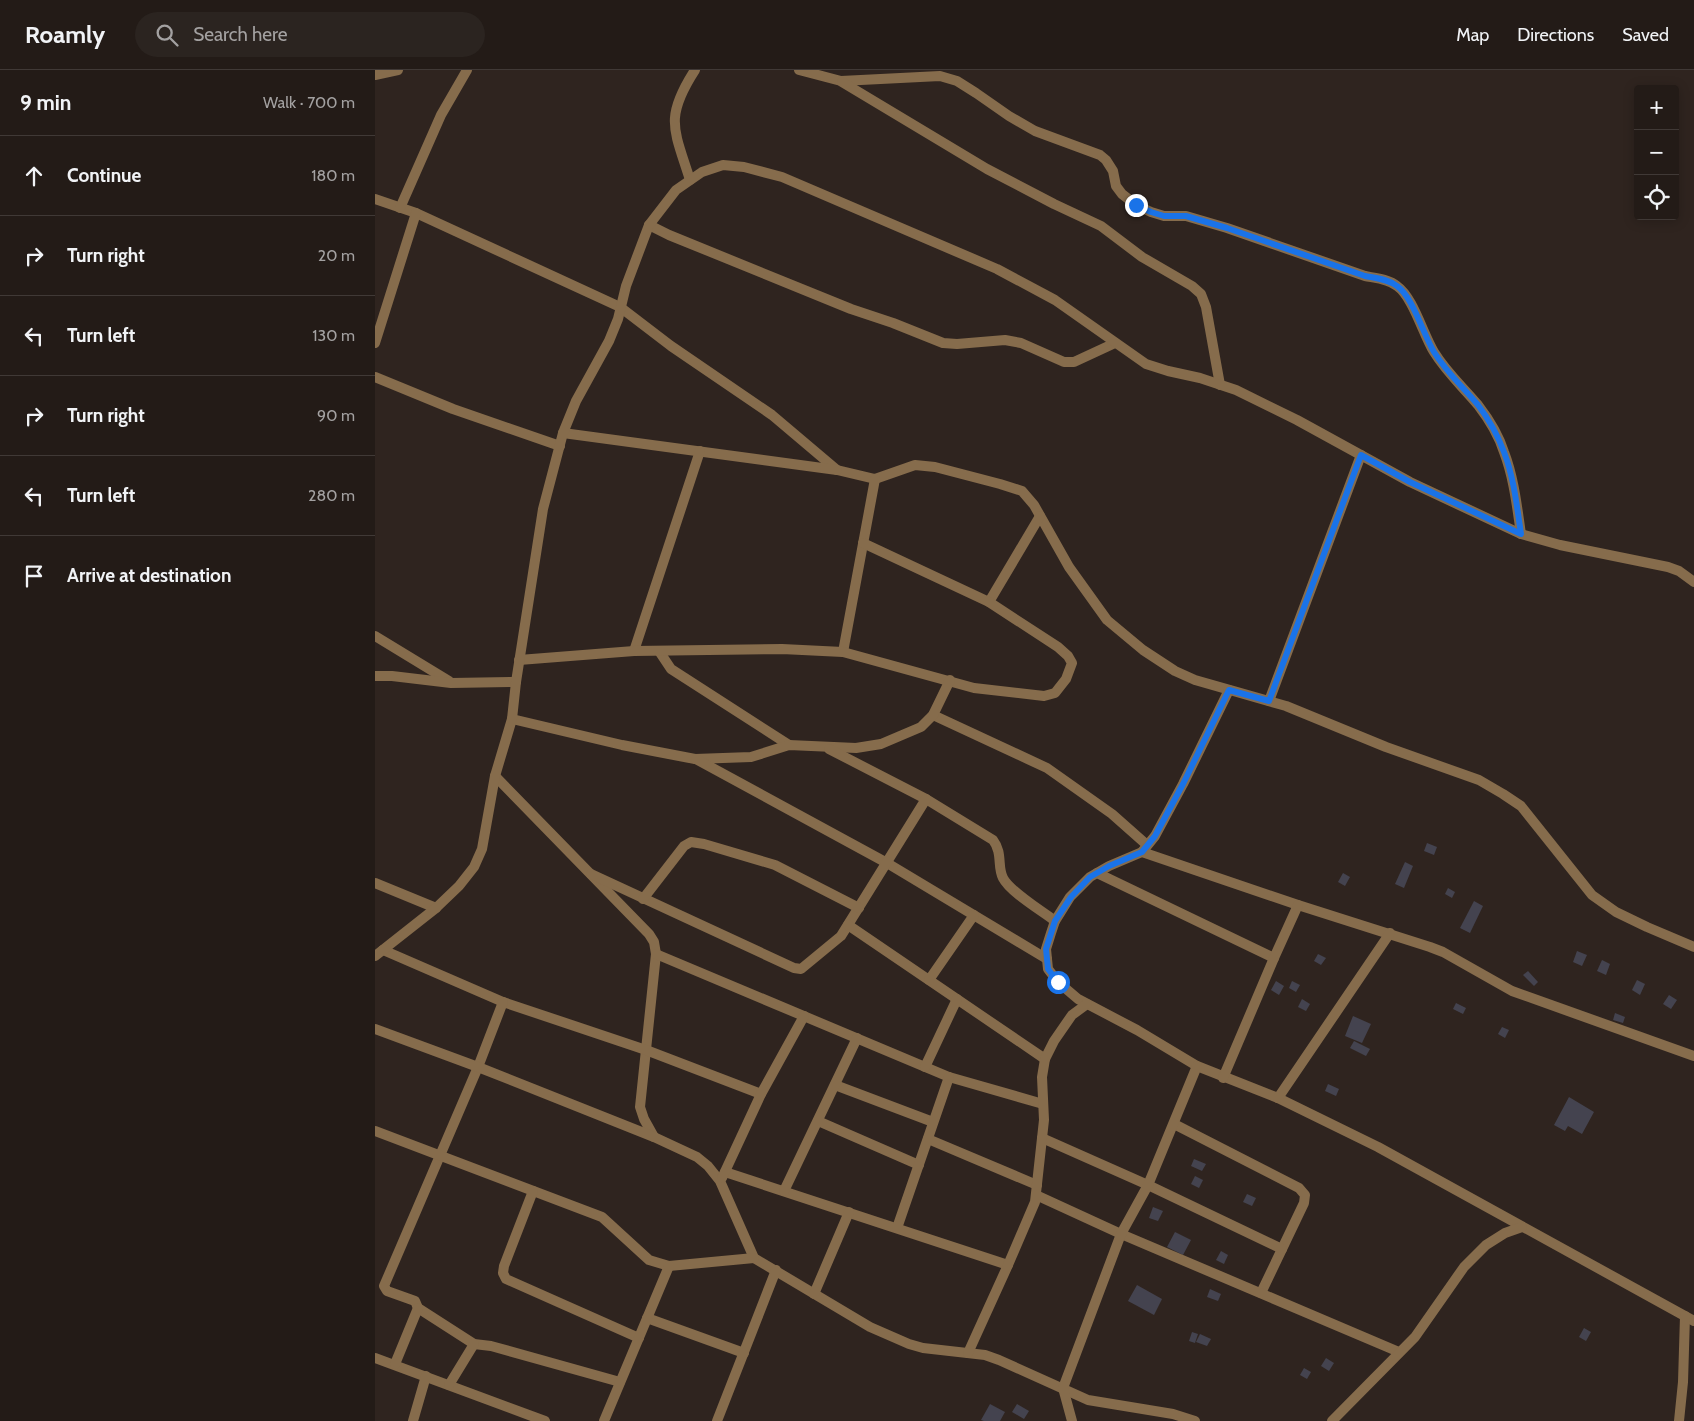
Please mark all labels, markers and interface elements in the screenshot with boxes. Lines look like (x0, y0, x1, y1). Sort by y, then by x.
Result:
search box (135, 12, 485, 57)
text: Roamly (25, 20, 105, 49)
icon: search (153, 21, 181, 49)
text: Search here (193, 23, 288, 46)
text: Map (1456, 24, 1489, 46)
text: Directions (1517, 24, 1594, 46)
text: Saved (1622, 24, 1669, 46)
map controls (1634, 85, 1679, 220)
button: + (1634, 85, 1679, 130)
text: 9 min (20, 90, 71, 115)
text: Walk · 700 m (263, 93, 355, 112)
button: − (1634, 130, 1679, 175)
icon: ahead (20, 162, 48, 190)
text: Continue (67, 164, 141, 187)
text: 180 m (311, 166, 355, 185)
button: locate (1634, 175, 1679, 220)
route end (1125, 194, 1148, 217)
icon: right (20, 242, 48, 270)
text: Turn right (67, 244, 145, 267)
text: 20 m (318, 246, 355, 265)
icon: left (20, 322, 48, 350)
text: Turn left (67, 324, 135, 347)
text: 130 m (312, 326, 355, 345)
icon: right (20, 402, 48, 430)
text: Turn right (67, 404, 145, 427)
text: 90 m (317, 406, 355, 425)
icon: left (20, 482, 48, 510)
text: Turn left (67, 484, 135, 507)
text: 280 m (308, 486, 355, 505)
icon: arrive (20, 562, 48, 590)
text: Arrive at destination (67, 564, 231, 587)
route start (1047, 971, 1070, 994)

